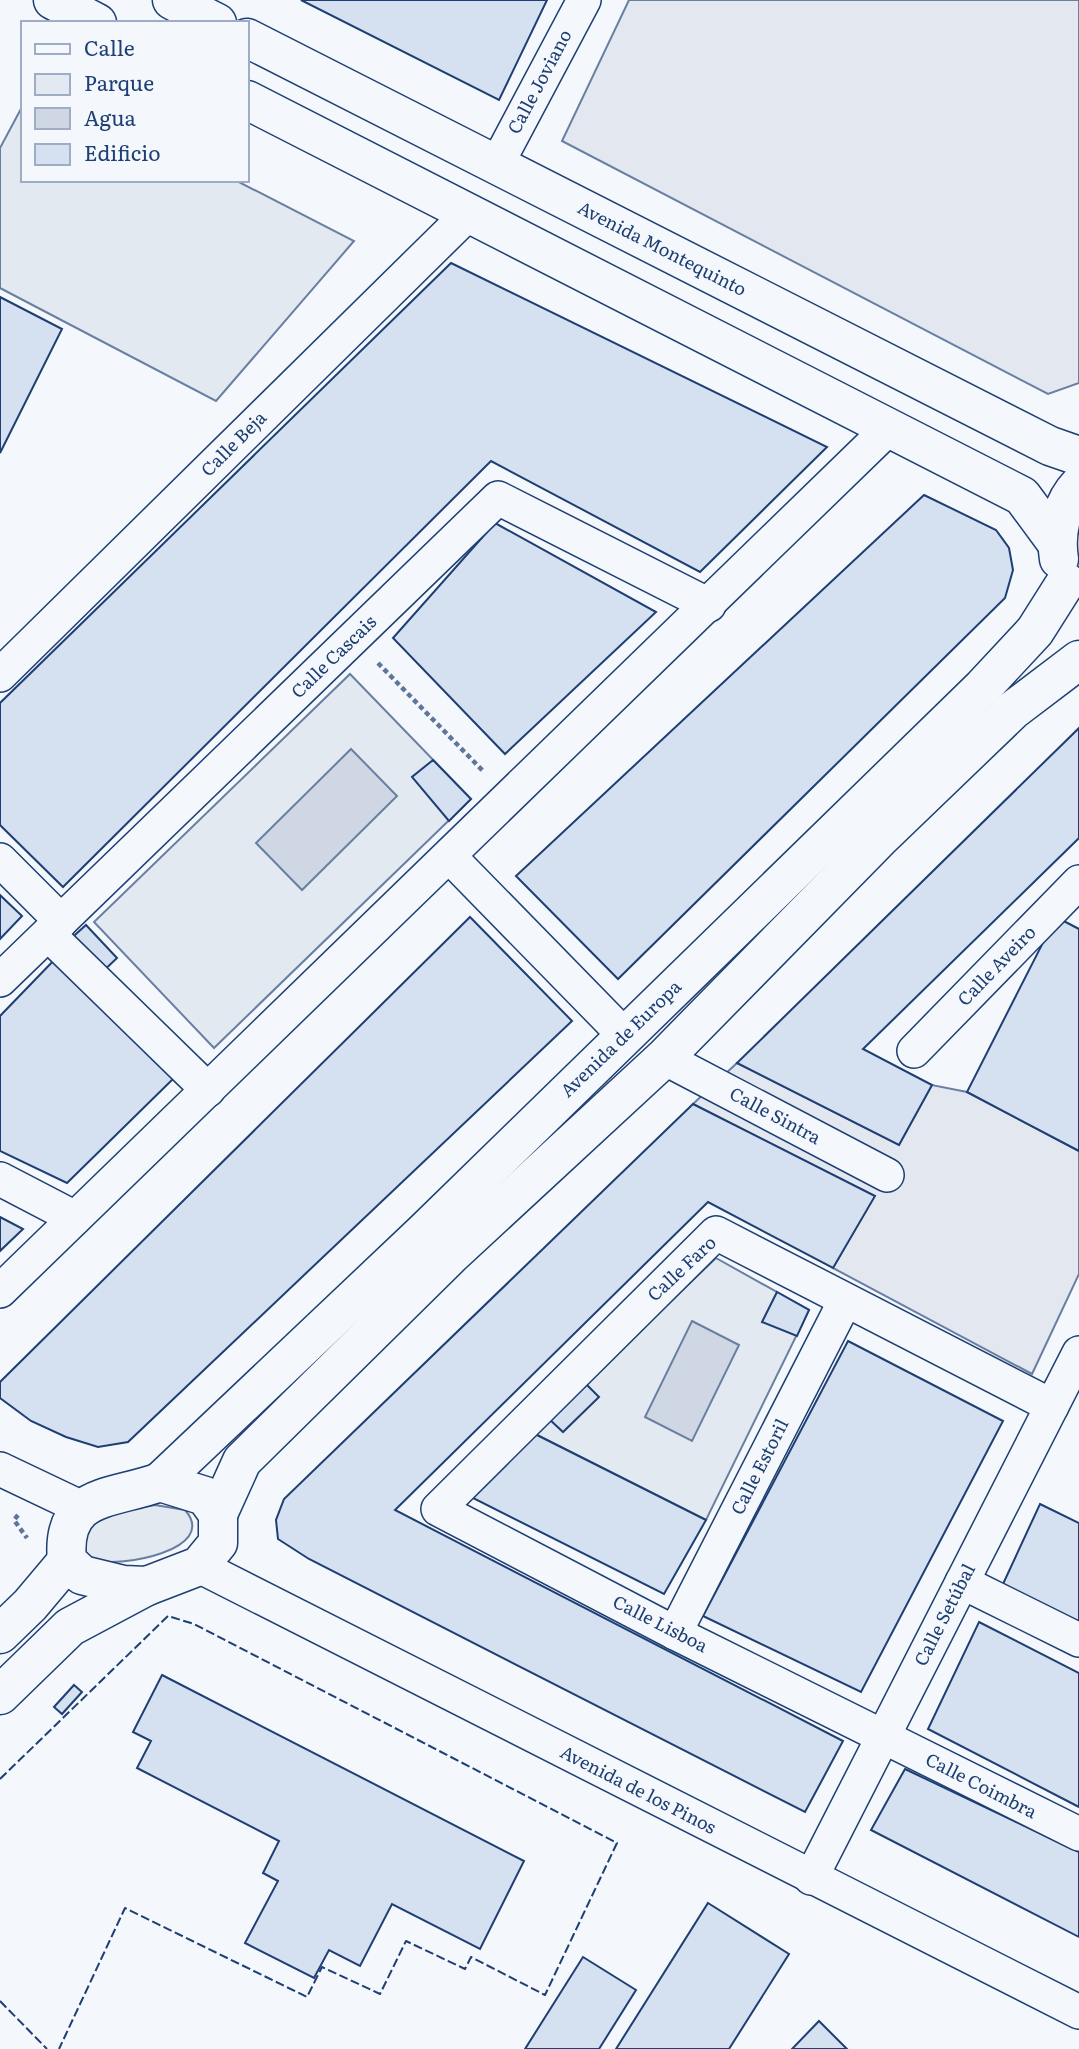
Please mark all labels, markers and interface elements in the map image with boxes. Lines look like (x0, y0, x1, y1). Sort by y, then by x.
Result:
legend (21, 21, 248, 182)
street label: Calle Joviano (500, 24, 578, 138)
text: Calle (84, 31, 135, 62)
text: Parque (84, 66, 154, 97)
text: Agua (84, 101, 136, 132)
text: Edificio (84, 136, 160, 167)
street label: Avenida Montequinto (574, 193, 752, 302)
street label: Calle Beja (194, 404, 272, 482)
street label: Calle Cascais (284, 608, 382, 704)
street label: Calle Aveiro (950, 919, 1041, 1011)
street label: Avenida de Europa (553, 973, 687, 1103)
street label: Calle Sintra (725, 1079, 827, 1150)
street label: Calle Faro (640, 1229, 722, 1307)
street label: Calle Estoril (723, 1414, 794, 1519)
street label: Calle Setúbal (906, 1558, 981, 1670)
street label: Calle Lisboa (609, 1587, 713, 1658)
street label: Avenida de los Pinos (556, 1738, 721, 1840)
street label: Calle Coimbra (921, 1745, 1042, 1825)

